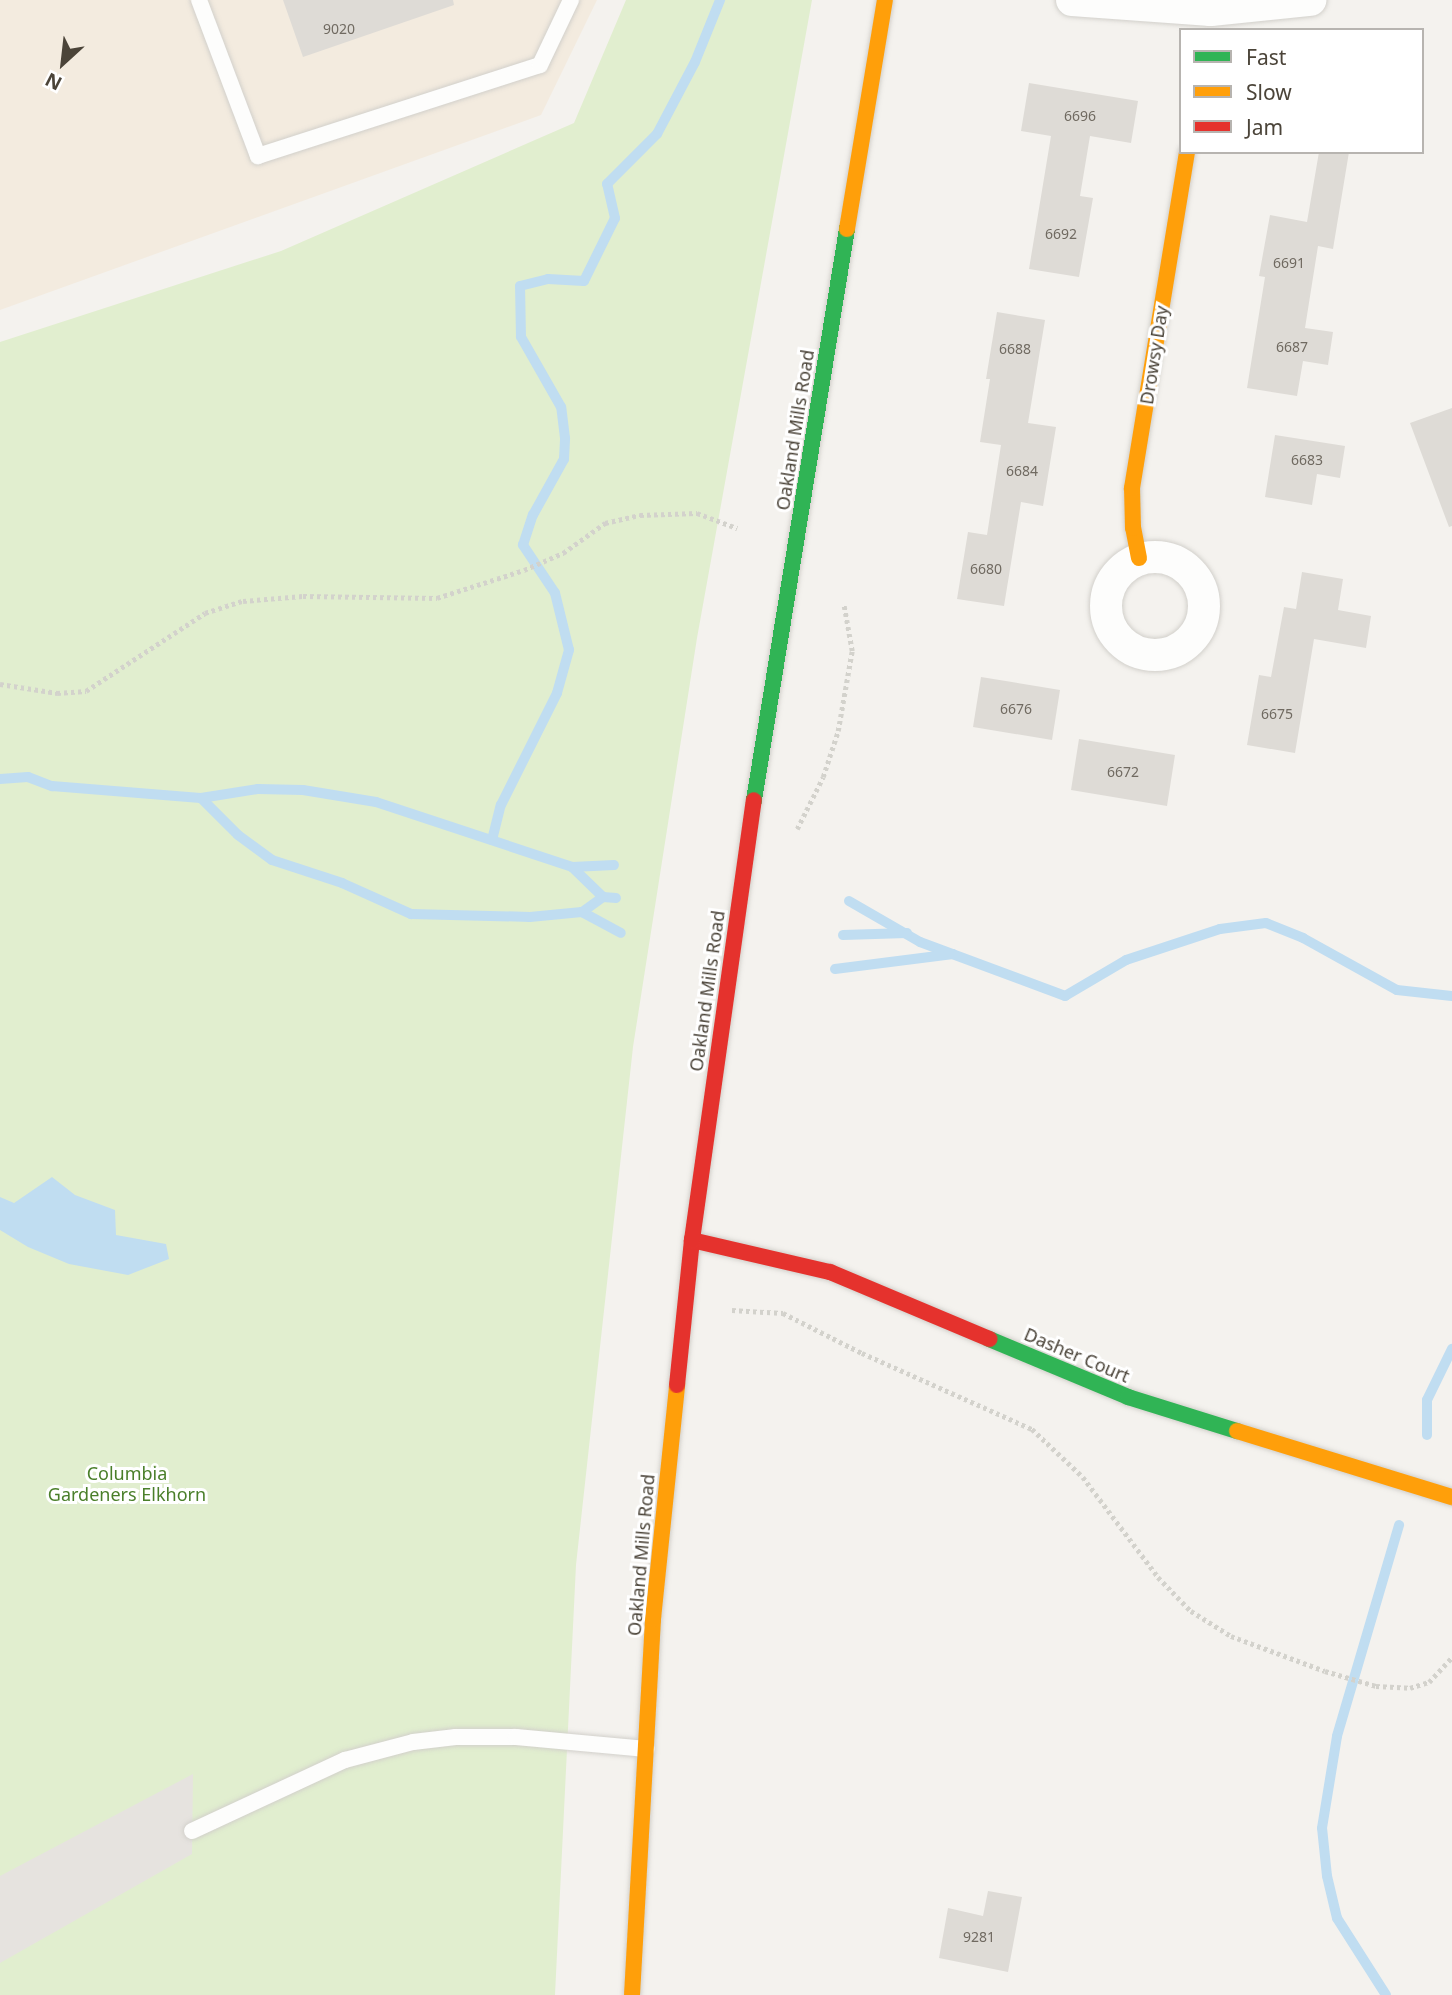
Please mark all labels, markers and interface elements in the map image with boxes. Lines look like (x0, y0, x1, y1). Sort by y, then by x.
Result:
house number: 9020 (323, 21, 355, 37)
north arrow (28, 28, 98, 98)
legend (1179, 28, 1424, 154)
text: Fast (1246, 43, 1286, 71)
text: N (41, 67, 66, 97)
text: Slow (1246, 78, 1292, 106)
house number: 6696 (1064, 108, 1096, 124)
text: Jam (1246, 113, 1283, 141)
house number: 6692 (1045, 226, 1077, 242)
house number: 6691 (1273, 255, 1305, 271)
street label: Drowsy Day (1136, 304, 1172, 406)
house number: 6687 (1276, 339, 1308, 355)
house number: 6688 (999, 341, 1031, 357)
street label: Oakland Mills Road (772, 348, 818, 512)
house number: 6683 (1291, 452, 1323, 468)
house number: 6684 (1006, 463, 1038, 479)
house number: 6680 (970, 561, 1002, 577)
house number: 6676 (1000, 701, 1032, 717)
house number: 6675 (1261, 706, 1293, 722)
house number: 6672 (1107, 764, 1139, 780)
street label: Oakland Mills Road (685, 909, 729, 1073)
street label: Dasher Court (1021, 1323, 1133, 1387)
park label: Columbia Gardeners Elkhorn (48, 1463, 206, 1506)
street label: Oakland Mills Road (623, 1473, 659, 1637)
house number: 9281 (963, 1929, 995, 1945)

